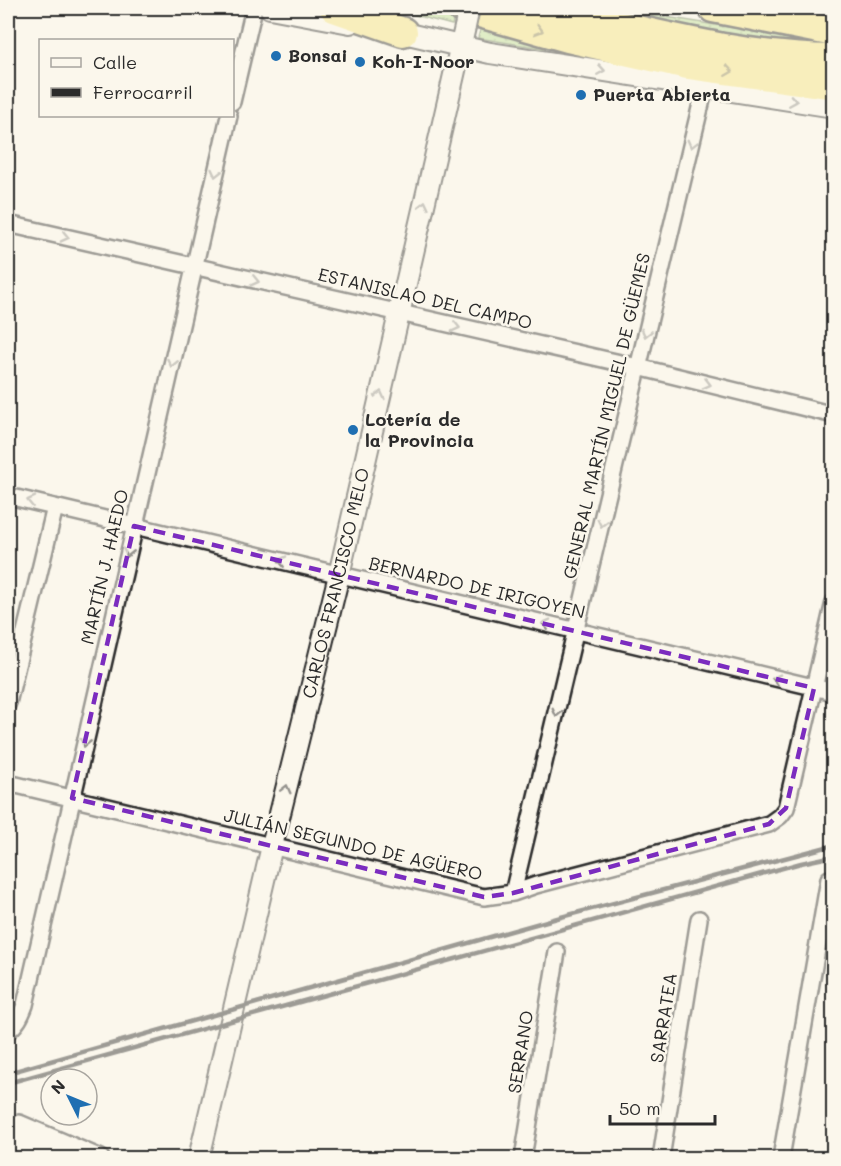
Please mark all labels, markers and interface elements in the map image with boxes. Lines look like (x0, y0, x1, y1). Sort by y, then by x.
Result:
one-way arrow (533, 23, 544, 35)
legend (39, 39, 234, 117)
place label: Bonsai (288, 43, 348, 67)
marker: Bonsai (269, 49, 283, 63)
place label: Koh-I-Noor (372, 49, 475, 73)
text: Calle (93, 50, 137, 74)
marker: Koh-I-Noor (353, 55, 367, 69)
one-way arrow (596, 64, 605, 76)
one-way arrow (724, 64, 734, 76)
text: Ferrocarril (93, 80, 193, 104)
place label: Puerta Abierta (593, 82, 730, 106)
marker: Puerta Abierta (574, 88, 588, 102)
one-way arrow (789, 94, 798, 106)
one-way arrow (686, 138, 699, 148)
one-way arrow (210, 167, 223, 177)
one-way arrow (416, 200, 429, 210)
one-way arrow (59, 230, 69, 243)
street label: GENERAL MARTÍN MIGUEL DE GÜEMES (557, 250, 655, 581)
street label: ESTANISLAO DEL CAMPO (316, 262, 535, 334)
one-way arrow (249, 273, 259, 286)
one-way arrow (451, 319, 461, 332)
one-way arrow (641, 328, 654, 338)
one-way arrow (167, 357, 180, 367)
one-way arrow (702, 377, 712, 390)
one-way arrow (373, 390, 386, 400)
place label: Lotería de la Provincia (365, 407, 474, 452)
marker: Lotería de la Provincia (346, 423, 360, 437)
street label: CARLOS FRANCISCO MELO (296, 465, 374, 701)
street label: MARTÍN J. HAEDO (75, 487, 134, 647)
one-way arrow (26, 496, 36, 509)
one-way arrow (596, 518, 609, 528)
one-way arrow (123, 547, 136, 557)
street label: BERNARDO DE IRIGOYEN (367, 550, 588, 624)
one-way arrow (277, 556, 287, 569)
one-way arrow (541, 618, 551, 631)
one-way arrow (772, 673, 782, 686)
one-way arrow (551, 708, 564, 718)
one-way arrow (79, 737, 92, 747)
one-way arrow (278, 784, 291, 794)
street label: JULIÁN SEGUNDO DE AGÜERO (222, 803, 485, 885)
street label: SARRATEA (644, 971, 682, 1065)
street label: SERRANO (502, 1009, 538, 1095)
north arrow (39, 1067, 99, 1127)
text: N (46, 1075, 69, 1098)
scale bar (610, 1088, 715, 1126)
text: 50 m (619, 1096, 661, 1120)

